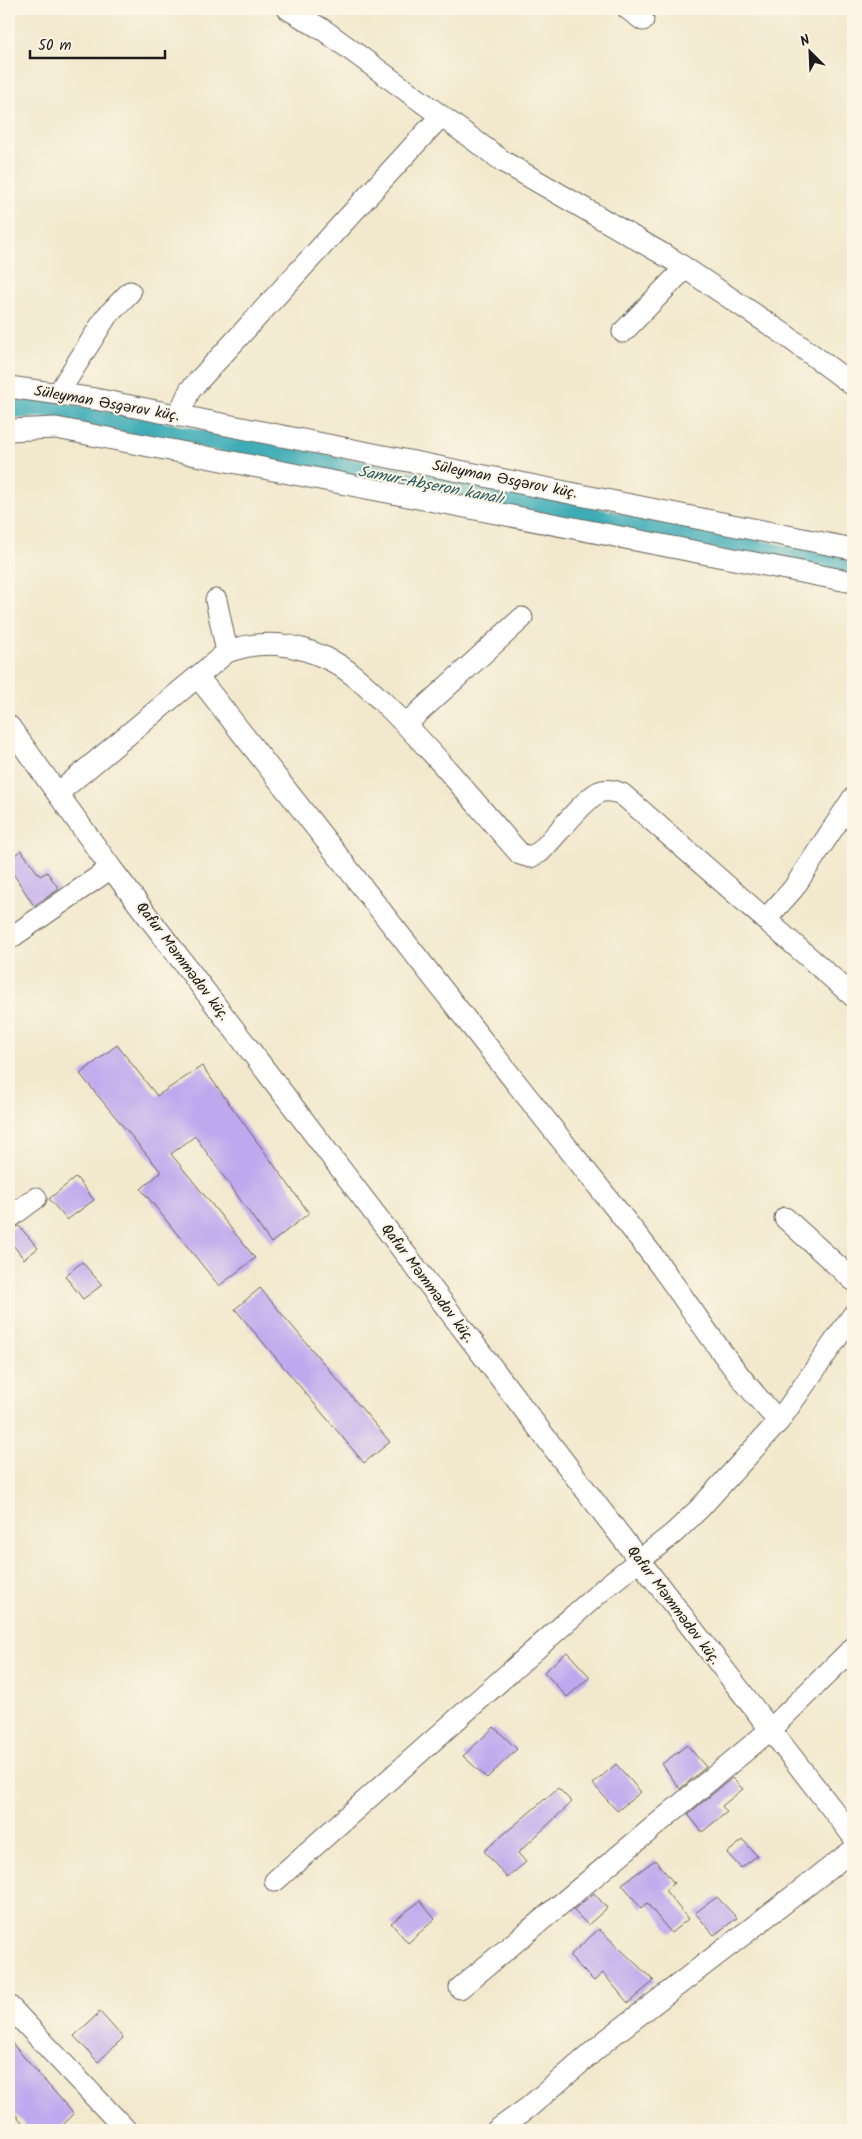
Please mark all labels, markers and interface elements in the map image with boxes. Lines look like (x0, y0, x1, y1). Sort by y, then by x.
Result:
scale bar (30, 28, 165, 60)
north arrow (784, 28, 834, 78)
text: N (797, 29, 814, 53)
text: 50 m (38, 34, 72, 58)
street label: Süleyman Əsgərov küç. (32, 379, 181, 429)
street label: Süleyman Əsgərov küç. (430, 454, 579, 506)
water label: Samur-Abşeron kanalı (356, 459, 507, 512)
street label: Qafur Məmmədov küç. (129, 897, 235, 1026)
street label: Qafur Məmmədov küç. (374, 1219, 480, 1348)
street label: Qafur Məmmədov küç. (620, 1541, 726, 1670)

